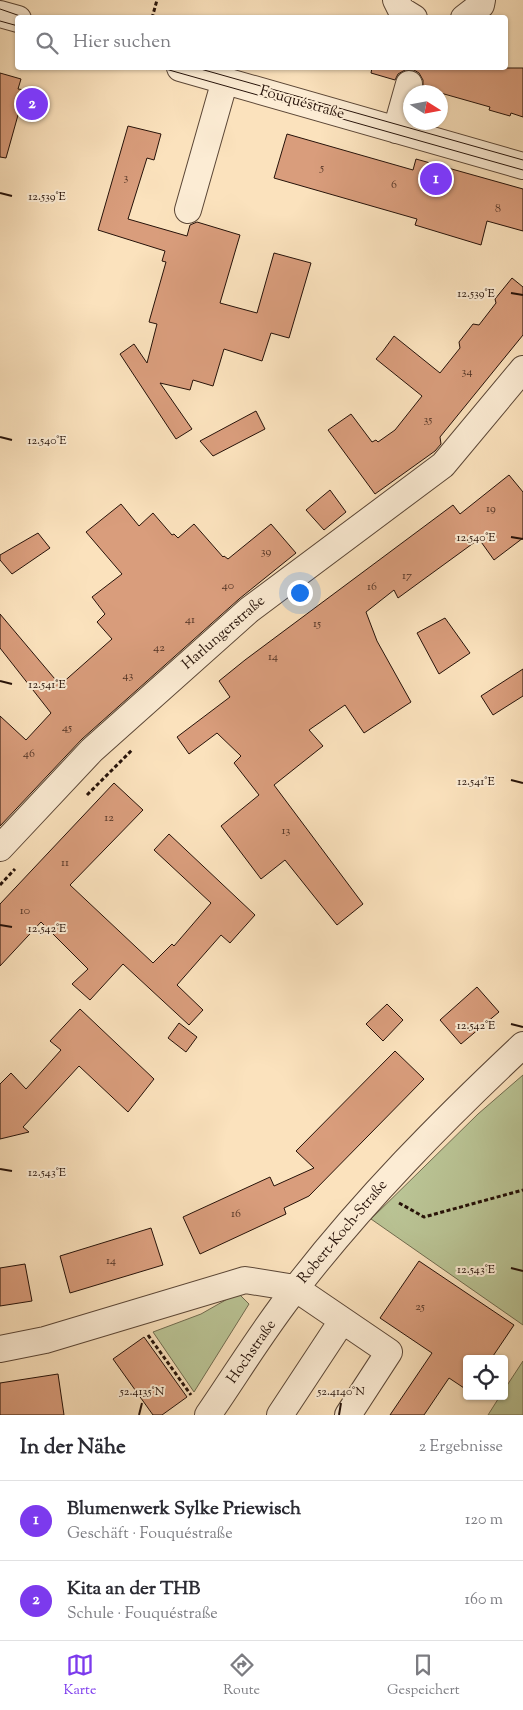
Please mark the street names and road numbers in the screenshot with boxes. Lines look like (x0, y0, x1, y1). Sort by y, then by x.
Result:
street label: Fouquéstraße (257, 81, 347, 125)
street label: Harlungerstraße (178, 591, 270, 675)
street label: Robert-Koch-Straße (293, 1176, 393, 1288)
street label: Hochstraße (222, 1316, 282, 1388)

